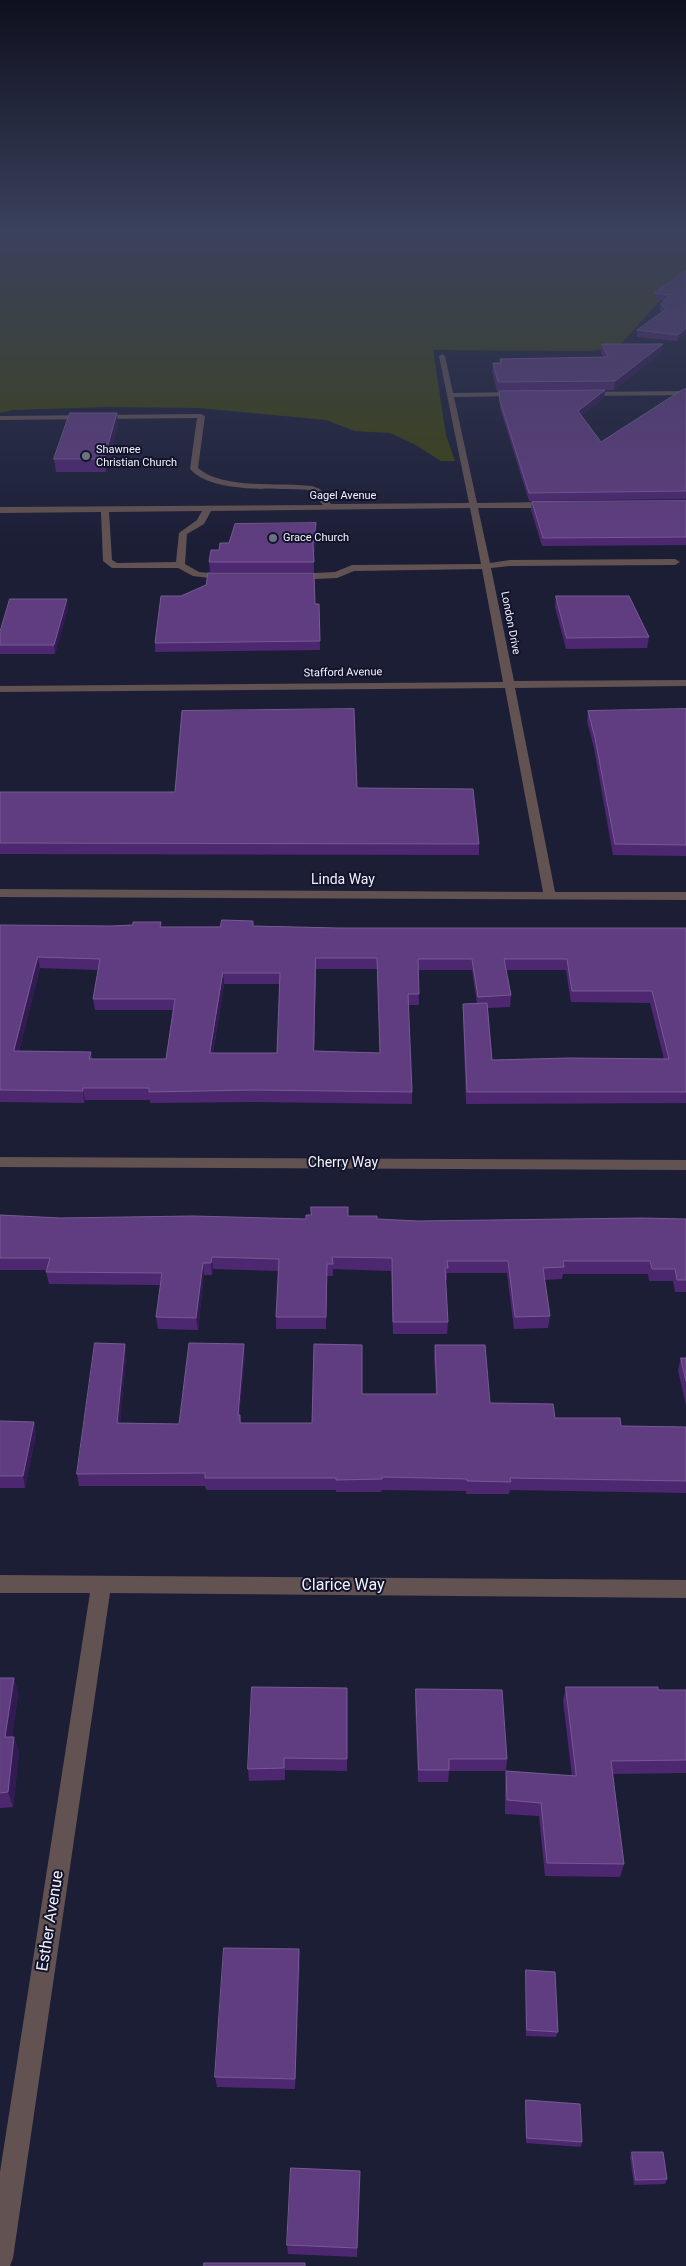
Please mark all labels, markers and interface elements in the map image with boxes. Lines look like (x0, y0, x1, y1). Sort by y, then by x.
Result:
place label: Shawnee Christian Church (96, 443, 177, 469)
marker: Shawnee Christian Church (80, 450, 92, 462)
street label: Gagel Avenue (310, 489, 376, 503)
place label: Grace Church (283, 531, 349, 545)
marker: Grace Church (267, 532, 279, 544)
street label: London Drive (497, 590, 523, 656)
street label: Stafford Avenue (304, 666, 382, 680)
street label: Linda Way (311, 872, 375, 888)
street label: Cherry Way (308, 1155, 378, 1171)
street label: Clarice Way (301, 1576, 385, 1596)
street label: Esther Avenue (34, 1869, 68, 1973)

